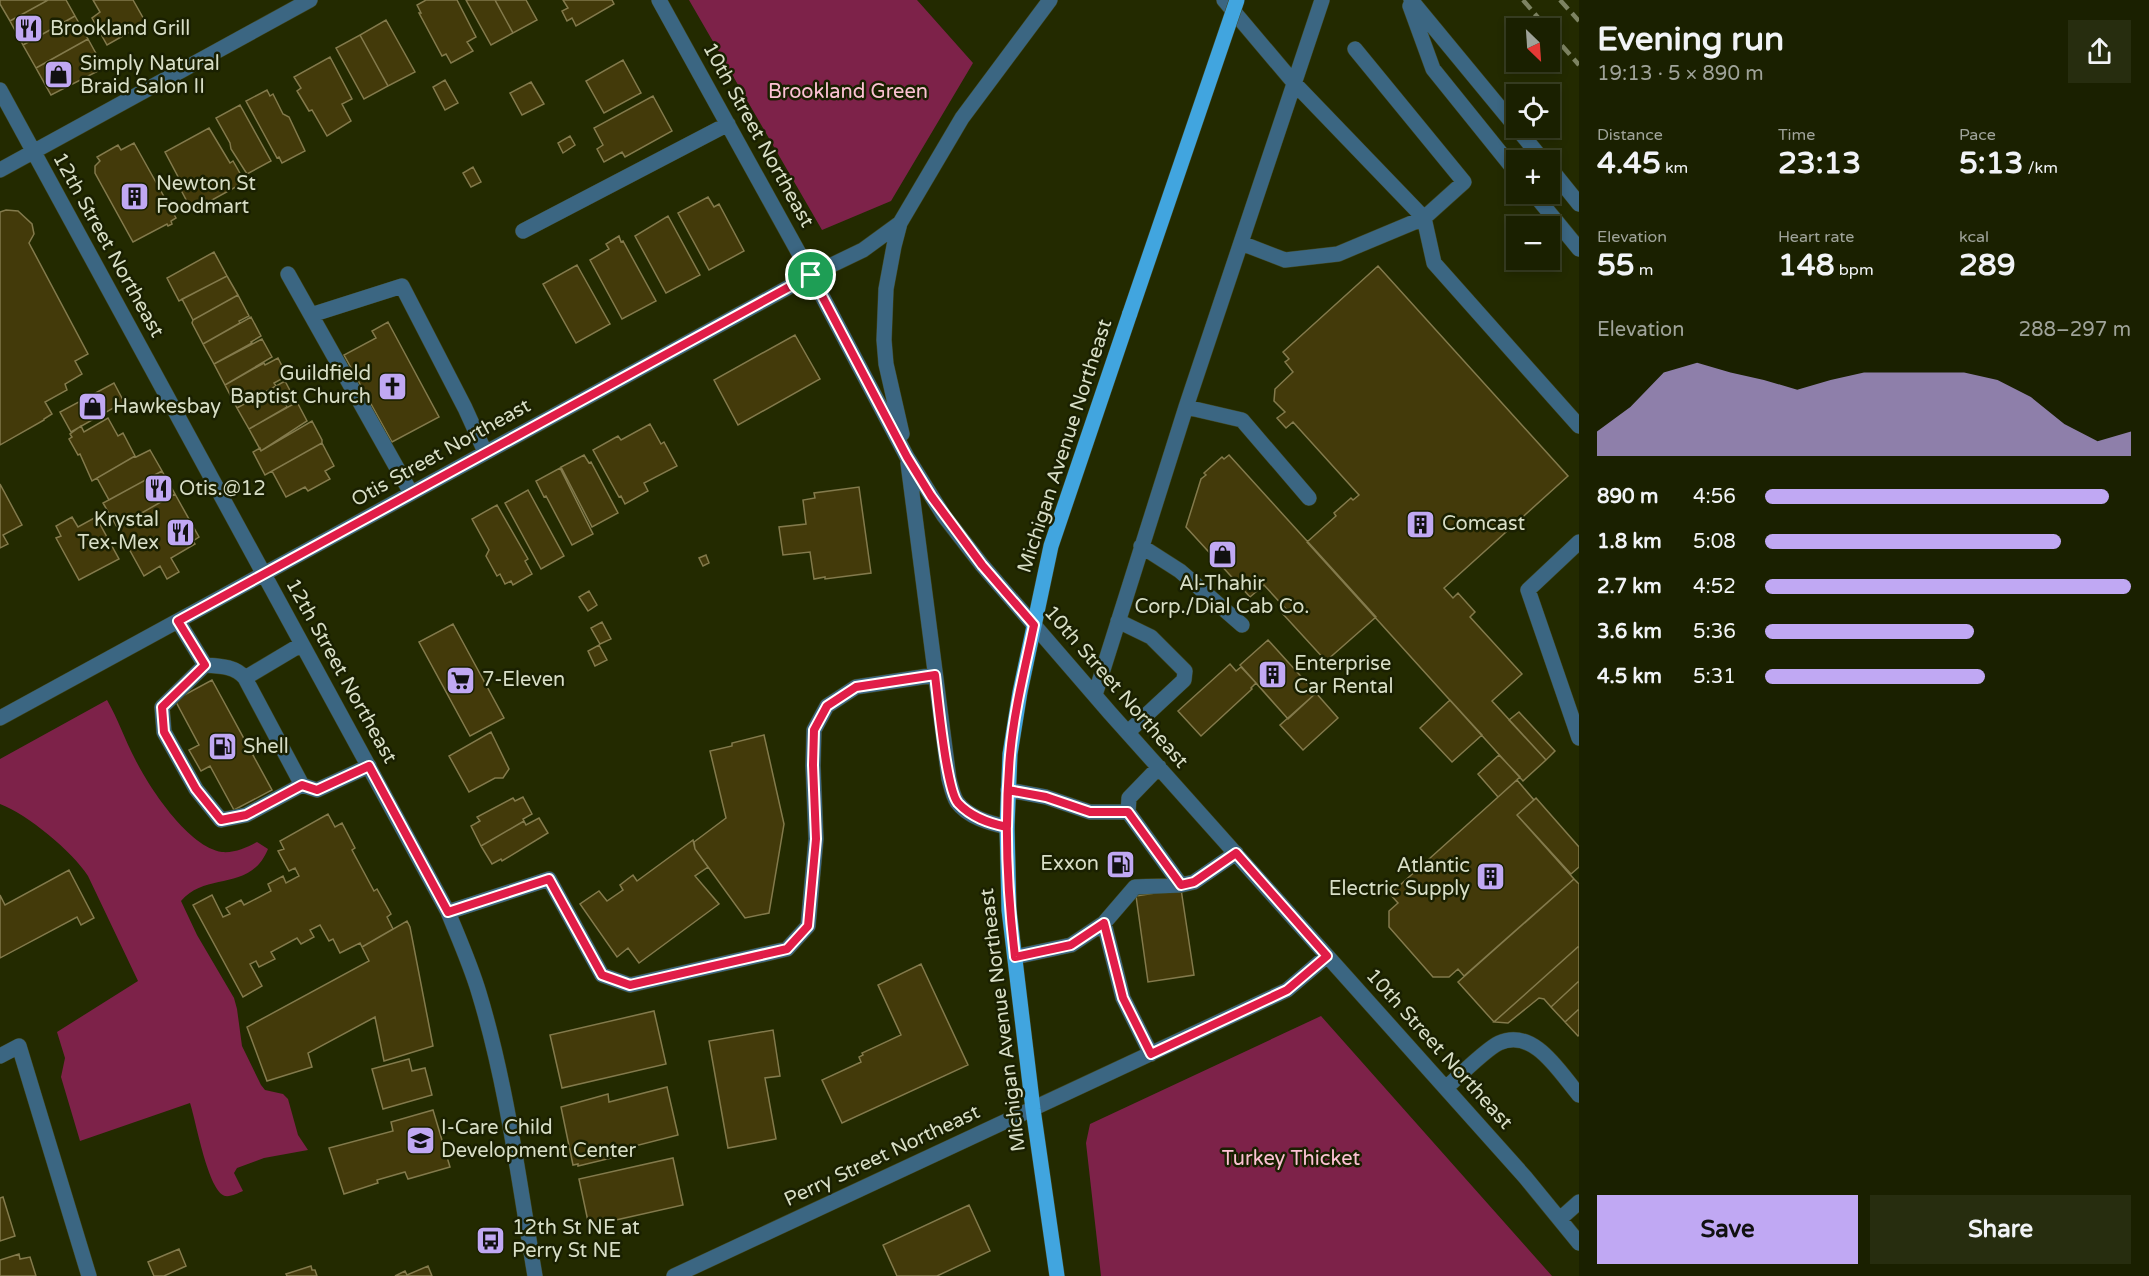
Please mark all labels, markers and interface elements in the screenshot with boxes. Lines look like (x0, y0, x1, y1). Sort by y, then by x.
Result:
restaurant icon: Brookland Grill (13, 13, 45, 45)
place label: Brookland Grill (50, 17, 190, 41)
north arrow (1506, 18, 1560, 72)
map controls (1506, 18, 1560, 270)
text: Evening run (1597, 20, 1784, 59)
button: share (2068, 20, 2131, 83)
street label: 10th Street Northeast (697, 38, 819, 232)
place label: Simply Natural Braid Salon II (80, 52, 220, 99)
shop icon: Simply Natural Braid Salon II (43, 59, 75, 91)
text: 19:13 · 5 × 890 m (1597, 62, 1764, 86)
park label: Brookland Green (768, 80, 928, 104)
button: locate (1506, 84, 1560, 138)
text: Distance (1597, 125, 1663, 145)
text: Time (1778, 125, 1815, 145)
text: Pace (1959, 125, 1996, 145)
text: 4.45 (1597, 145, 1661, 182)
text: 23:13 (1778, 145, 1861, 182)
text: 5:13 (1959, 145, 2023, 182)
street label: 12th Street Northeast (47, 148, 169, 342)
button: + (1506, 150, 1560, 204)
text: km (1661, 158, 1688, 178)
text: /km (2023, 158, 2058, 178)
place label: Newton St Foodmart (156, 172, 256, 219)
building icon: Newton St Foodmart (119, 180, 151, 212)
button: − (1506, 216, 1560, 270)
text: Elevation (1597, 227, 1667, 247)
text: Heart rate (1778, 227, 1854, 247)
text: kcal (1959, 227, 1989, 247)
text: 55 (1597, 247, 1635, 284)
text: 148 (1778, 247, 1835, 284)
text: 289 (1959, 247, 2016, 284)
pin (785, 249, 836, 300)
icon: arrive (794, 258, 827, 291)
text: m (1635, 260, 1654, 280)
text: bpm (1835, 260, 1874, 280)
street label: Michigan Avenue Northeast (1013, 316, 1117, 576)
text: Elevation (1597, 318, 1684, 342)
text: 288–297 m (2018, 318, 2131, 342)
place label: Guildfield Baptist Church (230, 362, 371, 409)
church icon: Guildfield Baptist Church (376, 370, 408, 402)
shop icon: Hawkesbay (76, 391, 108, 423)
street label: Otis Street Northeast (347, 394, 535, 512)
place label: Hawkesbay (113, 395, 221, 419)
restaurant icon: Otis.@12 (142, 473, 174, 505)
place label: Otis.@12 (179, 477, 266, 501)
text: 890 m (1597, 485, 1658, 509)
text: 4:56 (1693, 485, 1736, 509)
place label: Krystal Tex-Mex (77, 508, 159, 555)
building icon: Comcast (1405, 508, 1437, 540)
place label: Comcast (1442, 512, 1526, 536)
restaurant icon: Krystal Tex-Mex (164, 516, 196, 548)
text: 1.8 km (1597, 530, 1662, 554)
text: 5:08 (1693, 530, 1736, 554)
shop icon: Al-Thahir Corp./Dial Cab Co. (1206, 538, 1238, 570)
place label: Al-Thahir Corp./Dial Cab Co. (1135, 572, 1309, 619)
street label: 12th Street Northeast (280, 574, 402, 768)
text: 2.7 km (1597, 575, 1662, 599)
text: 4:52 (1693, 575, 1736, 599)
street label: 10th Street Northeast (1039, 601, 1193, 773)
text: 3.6 km (1597, 620, 1662, 644)
text: 5:36 (1693, 620, 1736, 644)
place label: Enterprise Car Rental (1294, 652, 1393, 699)
building icon: Enterprise Car Rental (1257, 659, 1289, 691)
supermarket icon: 7-Eleven (445, 664, 477, 696)
text: 4.5 km (1597, 665, 1662, 689)
text: 5:31 (1693, 665, 1736, 689)
place label: 7-Eleven (482, 668, 565, 692)
fuel station icon: Shell (206, 731, 238, 763)
place label: Shell (243, 735, 289, 759)
fuel station icon: Exxon (1104, 848, 1136, 880)
place label: Exxon (1040, 852, 1099, 876)
place label: Atlantic Electric Supply (1329, 854, 1470, 901)
building icon: Atlantic Electric Supply (1475, 861, 1507, 893)
street label: Michigan Avenue Northeast (975, 887, 1031, 1153)
street label: 10th Street Northeast (1361, 964, 1518, 1134)
street label: Perry Street Northeast (780, 1100, 984, 1212)
place label: I-Care Child Development Center (441, 1116, 637, 1163)
school or university icon: I-Care Child Development Center (404, 1124, 436, 1156)
park label: Turkey Thicket (1222, 1147, 1360, 1171)
button: Save (1597, 1195, 1858, 1264)
button: Share (1870, 1195, 2131, 1264)
place label: 12th St NE at Perry St NE (512, 1216, 640, 1263)
bus stop icon: 12th St NE at Perry St NE (475, 1224, 507, 1256)

